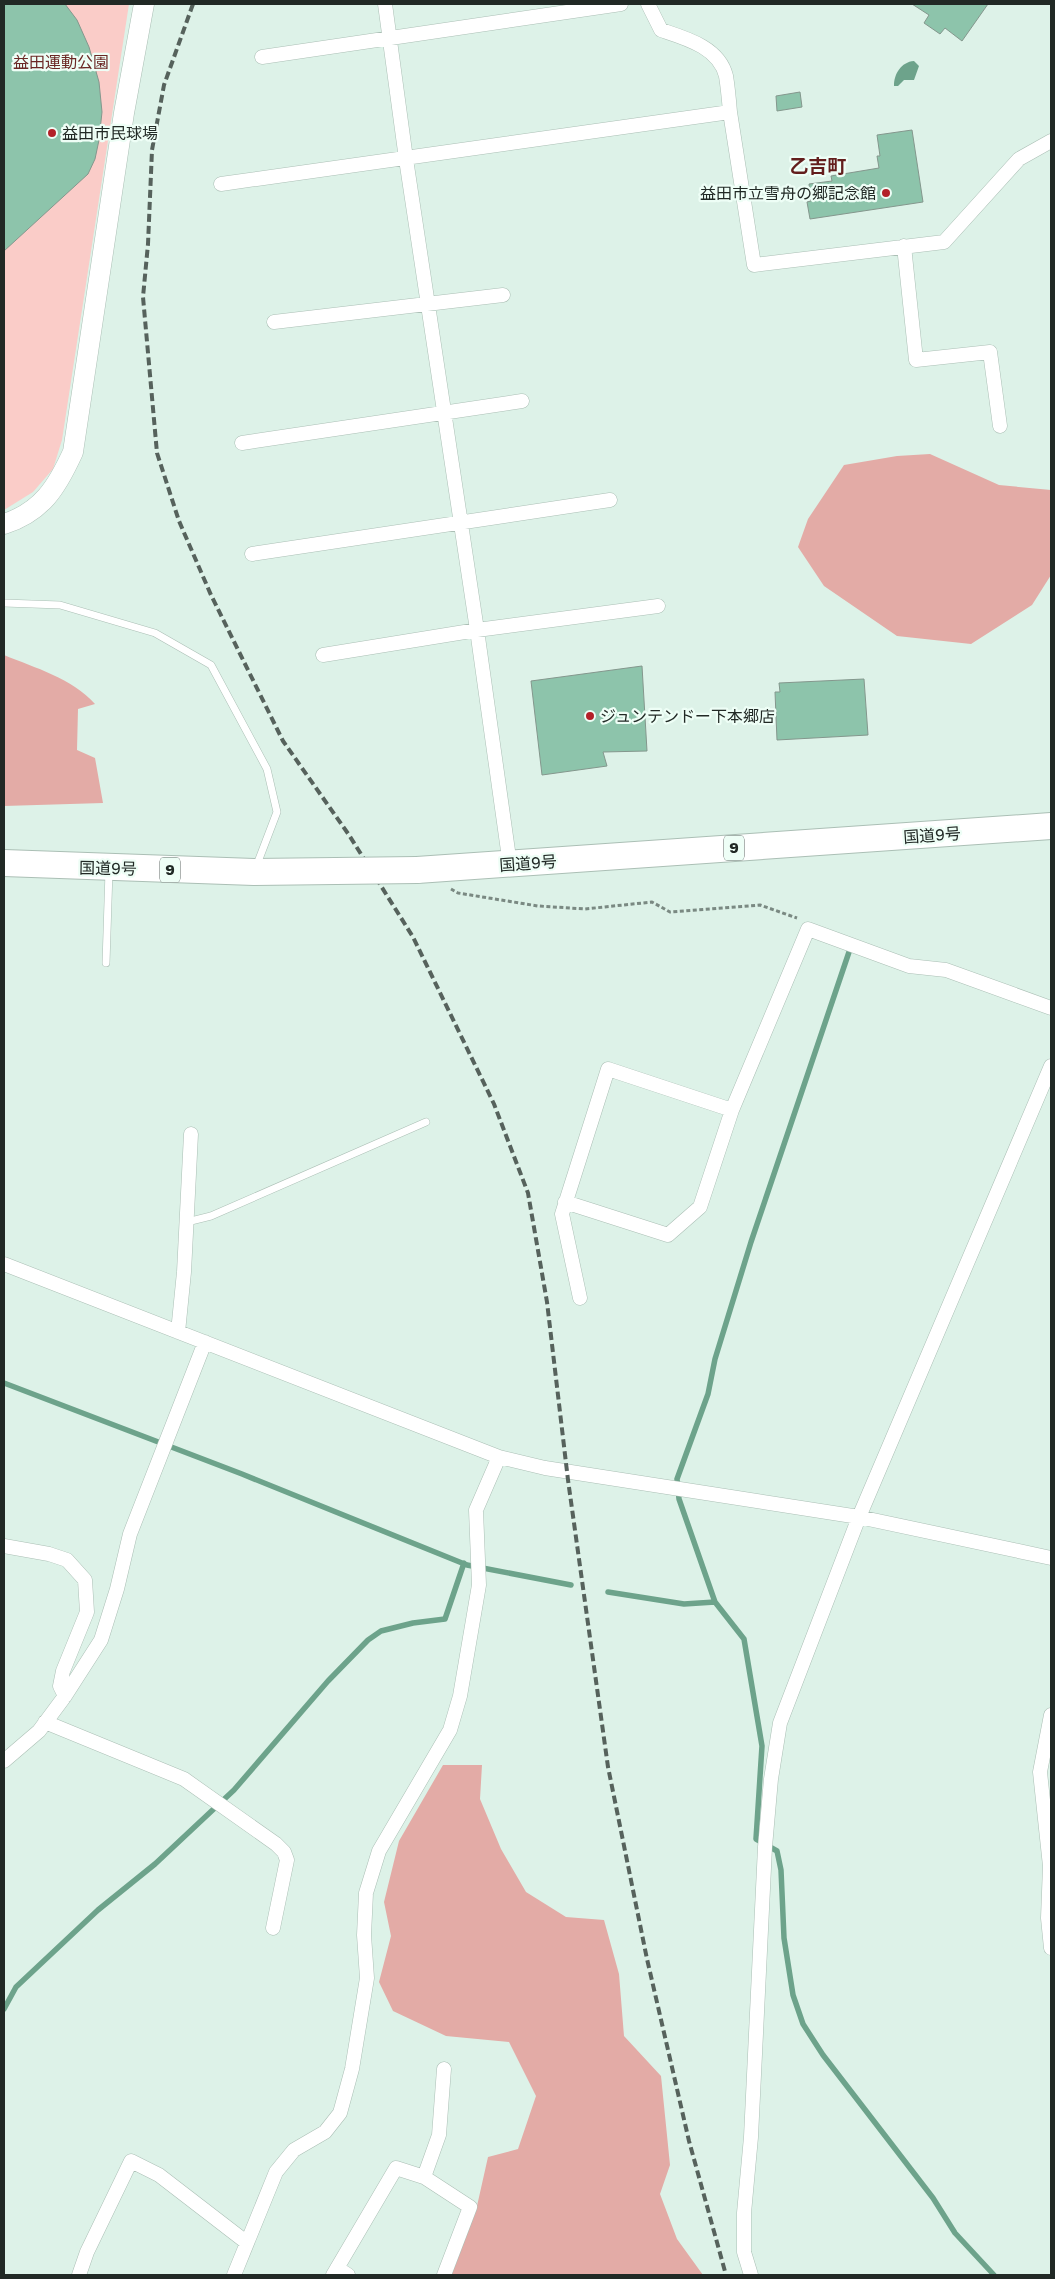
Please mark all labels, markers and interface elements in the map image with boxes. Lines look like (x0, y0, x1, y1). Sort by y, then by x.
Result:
park label: 益田運動公園 (13, 52, 109, 72)
place label: 益田市民球場 (62, 123, 158, 143)
marker: 益田市民球場 (46, 127, 58, 139)
district label: 乙吉町 (789, 154, 847, 177)
place label: 益田市立雪舟の郷記念館 (700, 183, 876, 203)
marker: 益田市立雪舟の郷記念館 (880, 187, 892, 199)
place label: ジュンテンドー下本郷店 (600, 706, 775, 726)
marker: ジュンテンドー下本郷店 (584, 710, 596, 722)
street label: 国道9号 (903, 823, 961, 847)
road number: 9 (724, 836, 744, 860)
street label: 国道9号 (499, 851, 557, 875)
street label: 国道9号 (79, 857, 137, 879)
road number: 9 (160, 858, 180, 882)

